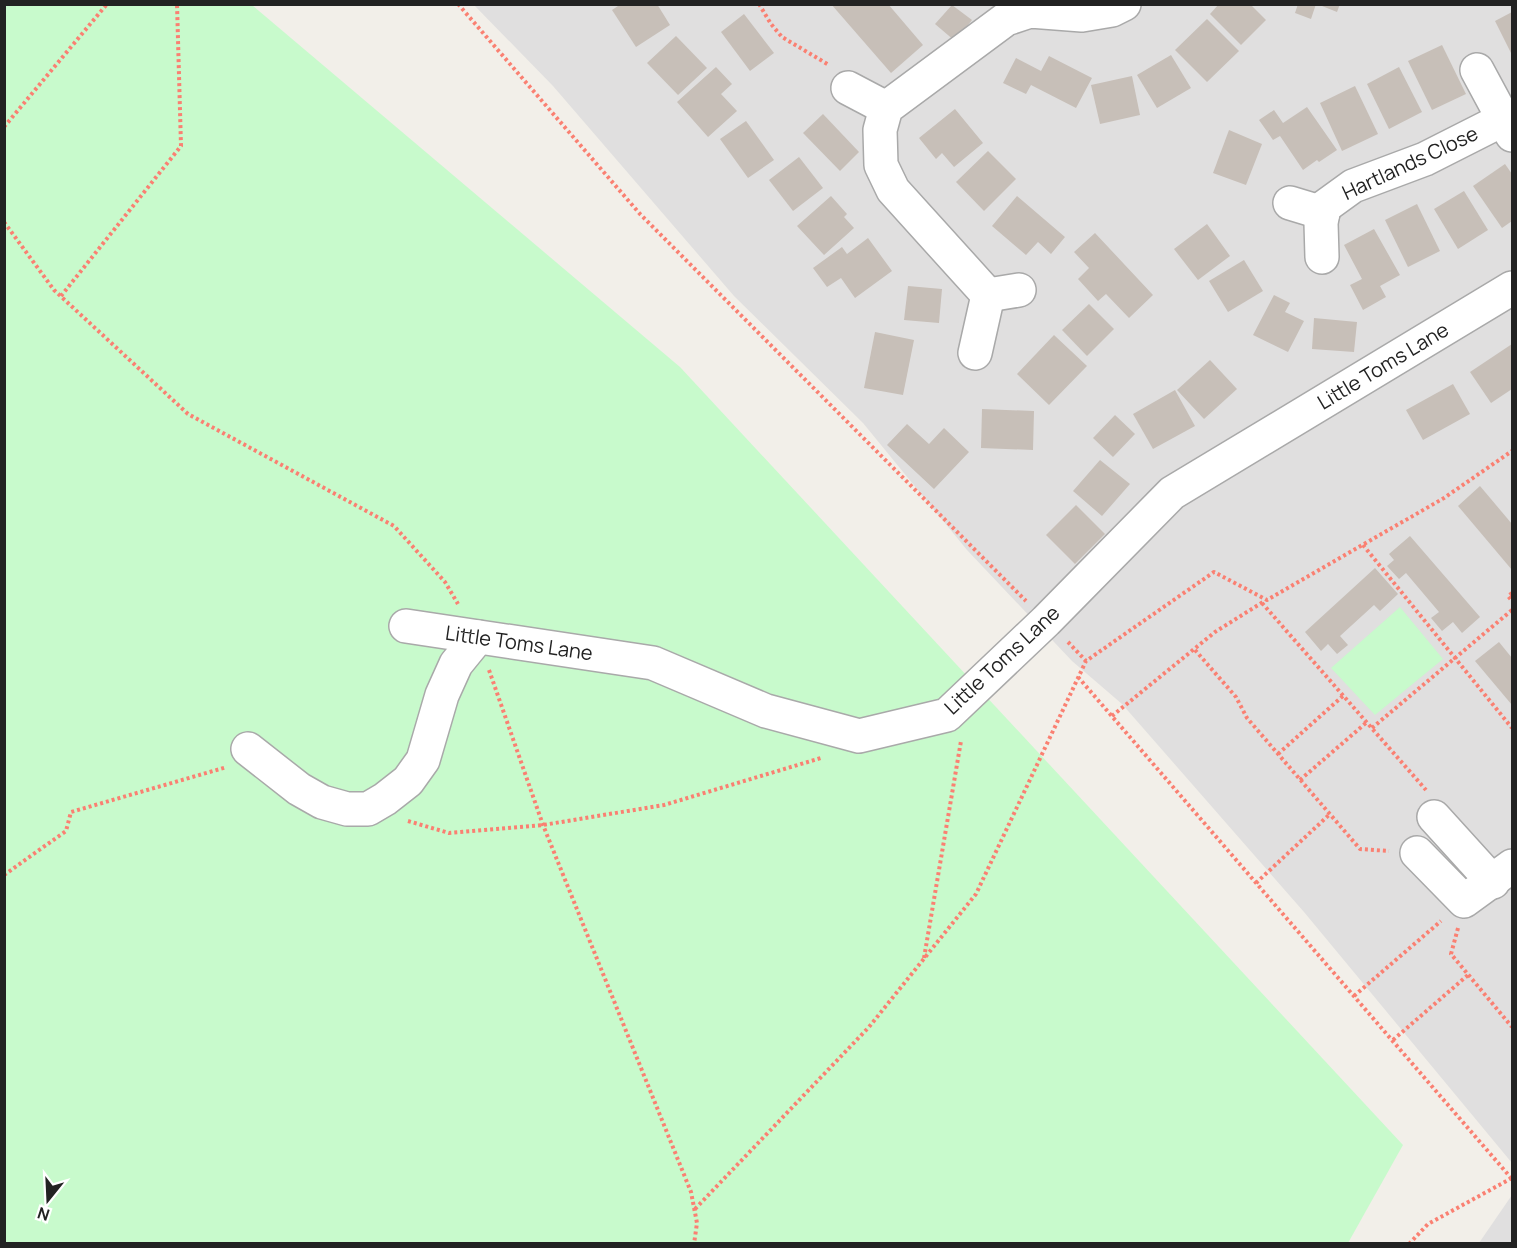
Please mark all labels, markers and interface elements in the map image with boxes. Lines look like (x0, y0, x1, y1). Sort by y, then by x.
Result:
street label: Hartlands Close (1338, 119, 1482, 206)
street label: Little Toms Lane (1312, 316, 1453, 415)
street label: Little Toms Lane (938, 599, 1065, 720)
street label: Little Toms Lane (444, 619, 594, 666)
north arrow (18, 1170, 78, 1230)
text: N (34, 1202, 52, 1227)

